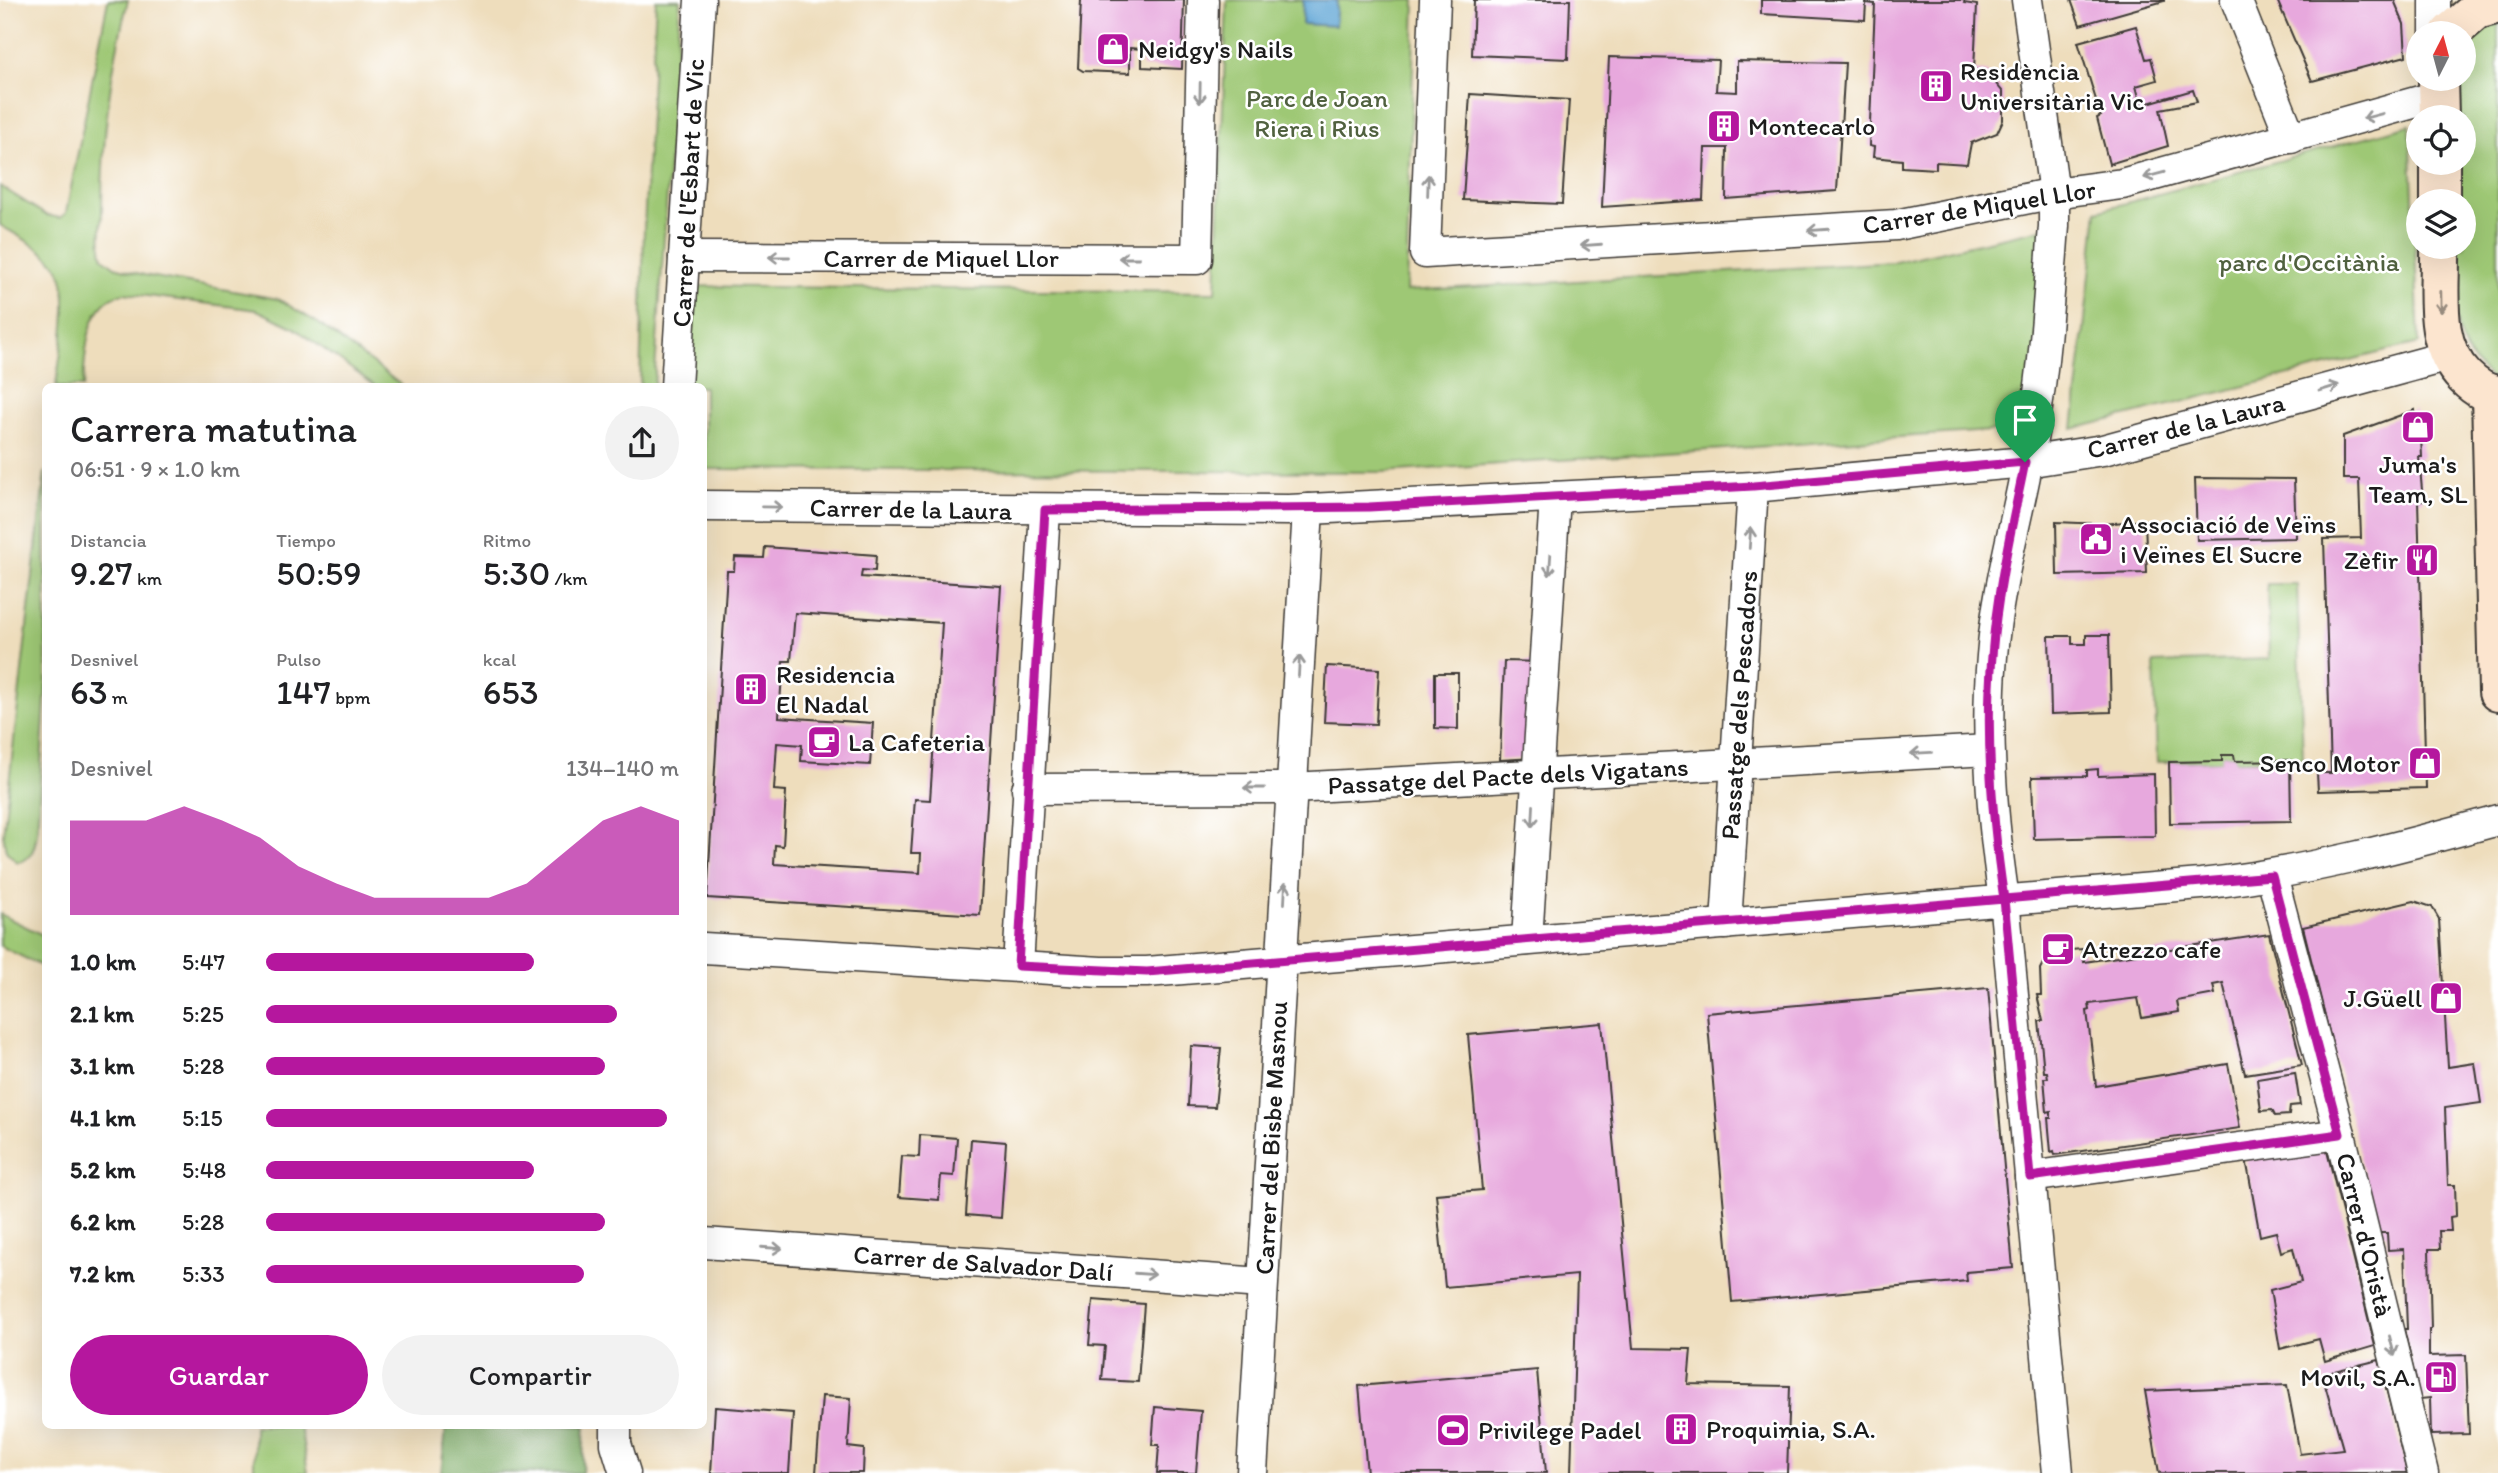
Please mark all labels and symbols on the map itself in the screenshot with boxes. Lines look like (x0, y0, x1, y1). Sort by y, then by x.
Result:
north arrow (2406, 21, 2476, 91)
shop icon: Neidgy's Nails (1094, 30, 1132, 68)
place label: Neidgy's Nails (1138, 33, 1294, 65)
place label: Residència Universitària Vic (1960, 55, 2144, 117)
street label: Carrer de l'Esbart de Vic (665, 58, 711, 328)
building icon: Residència Universitària Vic (1917, 67, 1955, 105)
one-way arrow (1194, 81, 1207, 104)
park label: Parc de Joan Riera i Rius (1246, 82, 1388, 144)
building icon: Montecarlo (1705, 107, 1743, 145)
place label: Montecarlo (1748, 110, 1875, 142)
one-way arrow (2362, 110, 2385, 123)
one-way arrow (2143, 169, 2165, 182)
street label: Carrer de Miquel Llor (1860, 173, 2098, 241)
one-way arrow (1421, 174, 1434, 197)
one-way arrow (1807, 224, 1830, 237)
one-way arrow (1580, 239, 1603, 252)
street label: Carrer de Miquel Llor (823, 242, 1059, 274)
park label: parc d'Occitània (2218, 246, 2400, 278)
one-way arrow (768, 250, 791, 264)
one-way arrow (1118, 251, 1141, 265)
one-way arrow (2434, 290, 2448, 313)
one-way arrow (2318, 381, 2340, 394)
street label: Carrer de la Laura (2084, 386, 2289, 466)
pin (1995, 390, 2055, 462)
shop icon: Juma's Team, SL (2399, 408, 2437, 446)
place label: Juma's Team, SL (2369, 448, 2467, 510)
street label: Carrer de la Laura (809, 491, 1013, 527)
one-way arrow (760, 500, 783, 514)
place label: Associació de Veïns i Veïnes El Sucre (2120, 508, 2336, 570)
public building icon: Associació de Veïns i Veïnes El Sucre (2077, 520, 2115, 558)
one-way arrow (1743, 527, 1756, 550)
restaurant icon: Zèfir (2403, 541, 2441, 579)
place label: Zèfir (2344, 544, 2399, 576)
one-way arrow (1543, 553, 1556, 575)
street label: Passatge dels Pescadors (1714, 569, 1764, 841)
one-way arrow (1292, 655, 1305, 678)
place label: Residencia El Nadal (776, 658, 895, 720)
building icon: Residencia El Nadal (732, 670, 770, 708)
cafe icon: La Cafeteria (805, 723, 843, 761)
place label: La Cafeteria (848, 726, 986, 758)
shop icon: Senco Motor (2406, 744, 2444, 782)
one-way arrow (1910, 747, 1933, 760)
place label: Senco Motor (2260, 747, 2401, 779)
street label: Passatge del Pacte dels Vigatans (1327, 751, 1689, 801)
one-way arrow (1243, 781, 1266, 795)
one-way arrow (1527, 804, 1540, 827)
one-way arrow (1279, 882, 1292, 905)
cafe icon: Atrezzo cafe (2039, 930, 2077, 968)
place label: Atrezzo cafe (2082, 933, 2221, 965)
shop icon: J.Güell (2427, 979, 2465, 1017)
place label: J.Güell (2343, 982, 2422, 1014)
street label: Carrer del Bisbe Masnou (1248, 1000, 1294, 1276)
street label: Carrer d'Oristà (2329, 1149, 2401, 1321)
street label: Carrer de Salvador Dalí (852, 1238, 1114, 1288)
one-way arrow (760, 1242, 782, 1255)
one-way arrow (1133, 1268, 1156, 1281)
one-way arrow (2386, 1334, 2399, 1357)
fuel station icon: Movil, S.A. (2422, 1358, 2460, 1396)
place label: Movil, S.A. (2300, 1361, 2416, 1393)
building icon: Proquimia, S.A. (1662, 1410, 1700, 1448)
sports icon: Privilege Padel (1434, 1411, 1472, 1449)
place label: Proquimia, S.A. (1706, 1413, 1876, 1445)
place label: Privilege Padel (1478, 1414, 1641, 1446)

